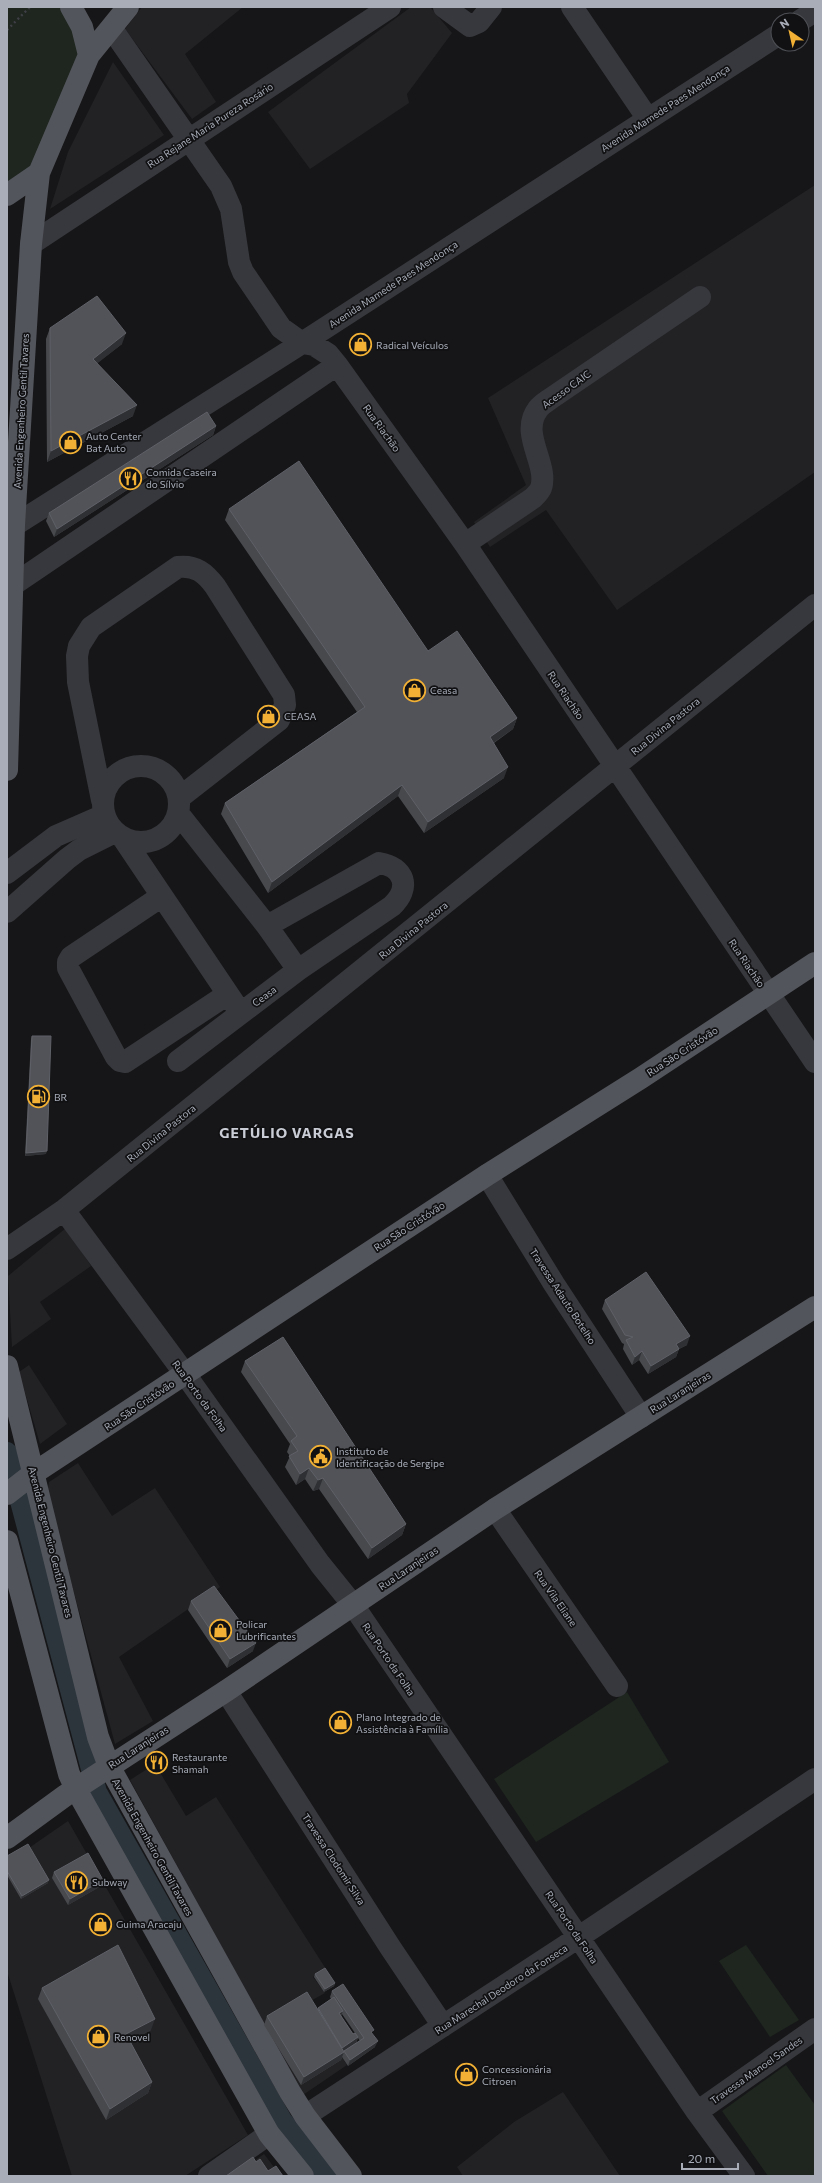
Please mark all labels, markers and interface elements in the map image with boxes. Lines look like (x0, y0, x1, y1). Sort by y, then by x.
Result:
north arrow (770, 12, 810, 52)
text: N (777, 16, 791, 31)
street label: Avenida Mamede Paes Mendonça (598, 62, 732, 154)
street label: Rua Rejane Maria Pureza Rosário (145, 80, 275, 170)
street label: Avenida Mamede Paes Mendonça (326, 238, 460, 330)
shop icon: Radical Veículos (347, 332, 373, 358)
street label: Avenida Engenheiro Gentil Tavares (11, 333, 31, 489)
place label: Radical Veículos (376, 339, 449, 351)
street label: Acesso CAIC (539, 367, 593, 411)
street label: Rua Riachão (361, 402, 403, 454)
shop icon: Auto Center Bat Auto (58, 429, 84, 455)
place label: Auto Center Bat Auto (86, 430, 141, 454)
restaurant icon: Comida Caseira do Sílvio (117, 465, 143, 491)
place label: Comida Caseira do Sílvio (146, 466, 217, 490)
street label: Rua Riachão (545, 669, 587, 721)
shop icon: Ceasa (401, 677, 427, 703)
place label: Ceasa (430, 684, 457, 696)
street label: Rua Divina Pastora (628, 695, 702, 757)
shop icon: CEASA (255, 703, 281, 729)
place label: CEASA (284, 710, 317, 722)
street label: Rua Divina Pastora (376, 899, 450, 961)
street label: Rua Riachão (726, 937, 768, 989)
street label: Ceasa (250, 983, 278, 1009)
street label: Rua São Cristóvão (644, 1024, 720, 1078)
fuel station icon: BR (25, 1084, 51, 1110)
place label: BR (54, 1091, 67, 1103)
street label: Rua Divina Pastora (124, 1102, 198, 1164)
district label: GETÚLIO VARGAS (219, 1124, 355, 1141)
street label: Rua São Cristóvão (371, 1199, 447, 1253)
street label: Travessa Adauto Botelho (527, 1246, 599, 1346)
street label: Rua Porto da Folha (170, 1358, 230, 1434)
street label: Rua Laranjeiras (647, 1368, 713, 1415)
street label: Rua São Cristóvão (102, 1377, 176, 1433)
public building icon: Instituto de Identificação de Sergipe (308, 1444, 334, 1470)
place label: Instituto de Identificação de Sergipe (336, 1445, 444, 1469)
street label: Avenida Engenheiro Gentil Tavares (26, 1465, 76, 1619)
street label: Rua Laranjeiras (376, 1543, 440, 1592)
street label: Rua Vila Eliane (532, 1568, 580, 1628)
shop icon: Policar Lubrificantes (207, 1617, 233, 1643)
place label: Policar Lubrificantes (236, 1618, 297, 1642)
street label: Rua Porto da Folha (360, 1620, 418, 1698)
shop icon: Plano Integrado de Assistência à Família (327, 1710, 353, 1736)
place label: Plano Integrado de Assistência à Família (356, 1711, 448, 1735)
street label: Rua Laranjeiras (106, 1723, 171, 1771)
restaurant icon: Restaurante Shamah (144, 1750, 170, 1776)
place label: Restaurante Shamah (172, 1751, 227, 1775)
street label: Avenida Engenheiro Gentil Tavares (110, 1776, 196, 1918)
street label: Travessa Clodomir Silva (300, 1811, 368, 1907)
restaurant icon: Subway (64, 1869, 90, 1895)
place label: Subway (92, 1876, 127, 1888)
street label: Rua Porto da Folha (543, 1888, 601, 1966)
shop icon: Guima Aracaju (87, 1911, 113, 1937)
place label: Guima Aracaju (116, 1918, 182, 1930)
street label: Rua Marechal Deodoro da Fonseca (432, 1942, 570, 2036)
shop icon: Renovel (85, 2024, 111, 2050)
place label: Renovel (114, 2031, 150, 2043)
street label: Travessa Manoel Sandes (708, 2033, 805, 2106)
shop icon: Concessionária Citroen (454, 2062, 480, 2088)
place label: Concessionária Citroen (482, 2063, 551, 2087)
scale bar (682, 2145, 738, 2171)
text: 20 m (688, 2151, 715, 2165)

